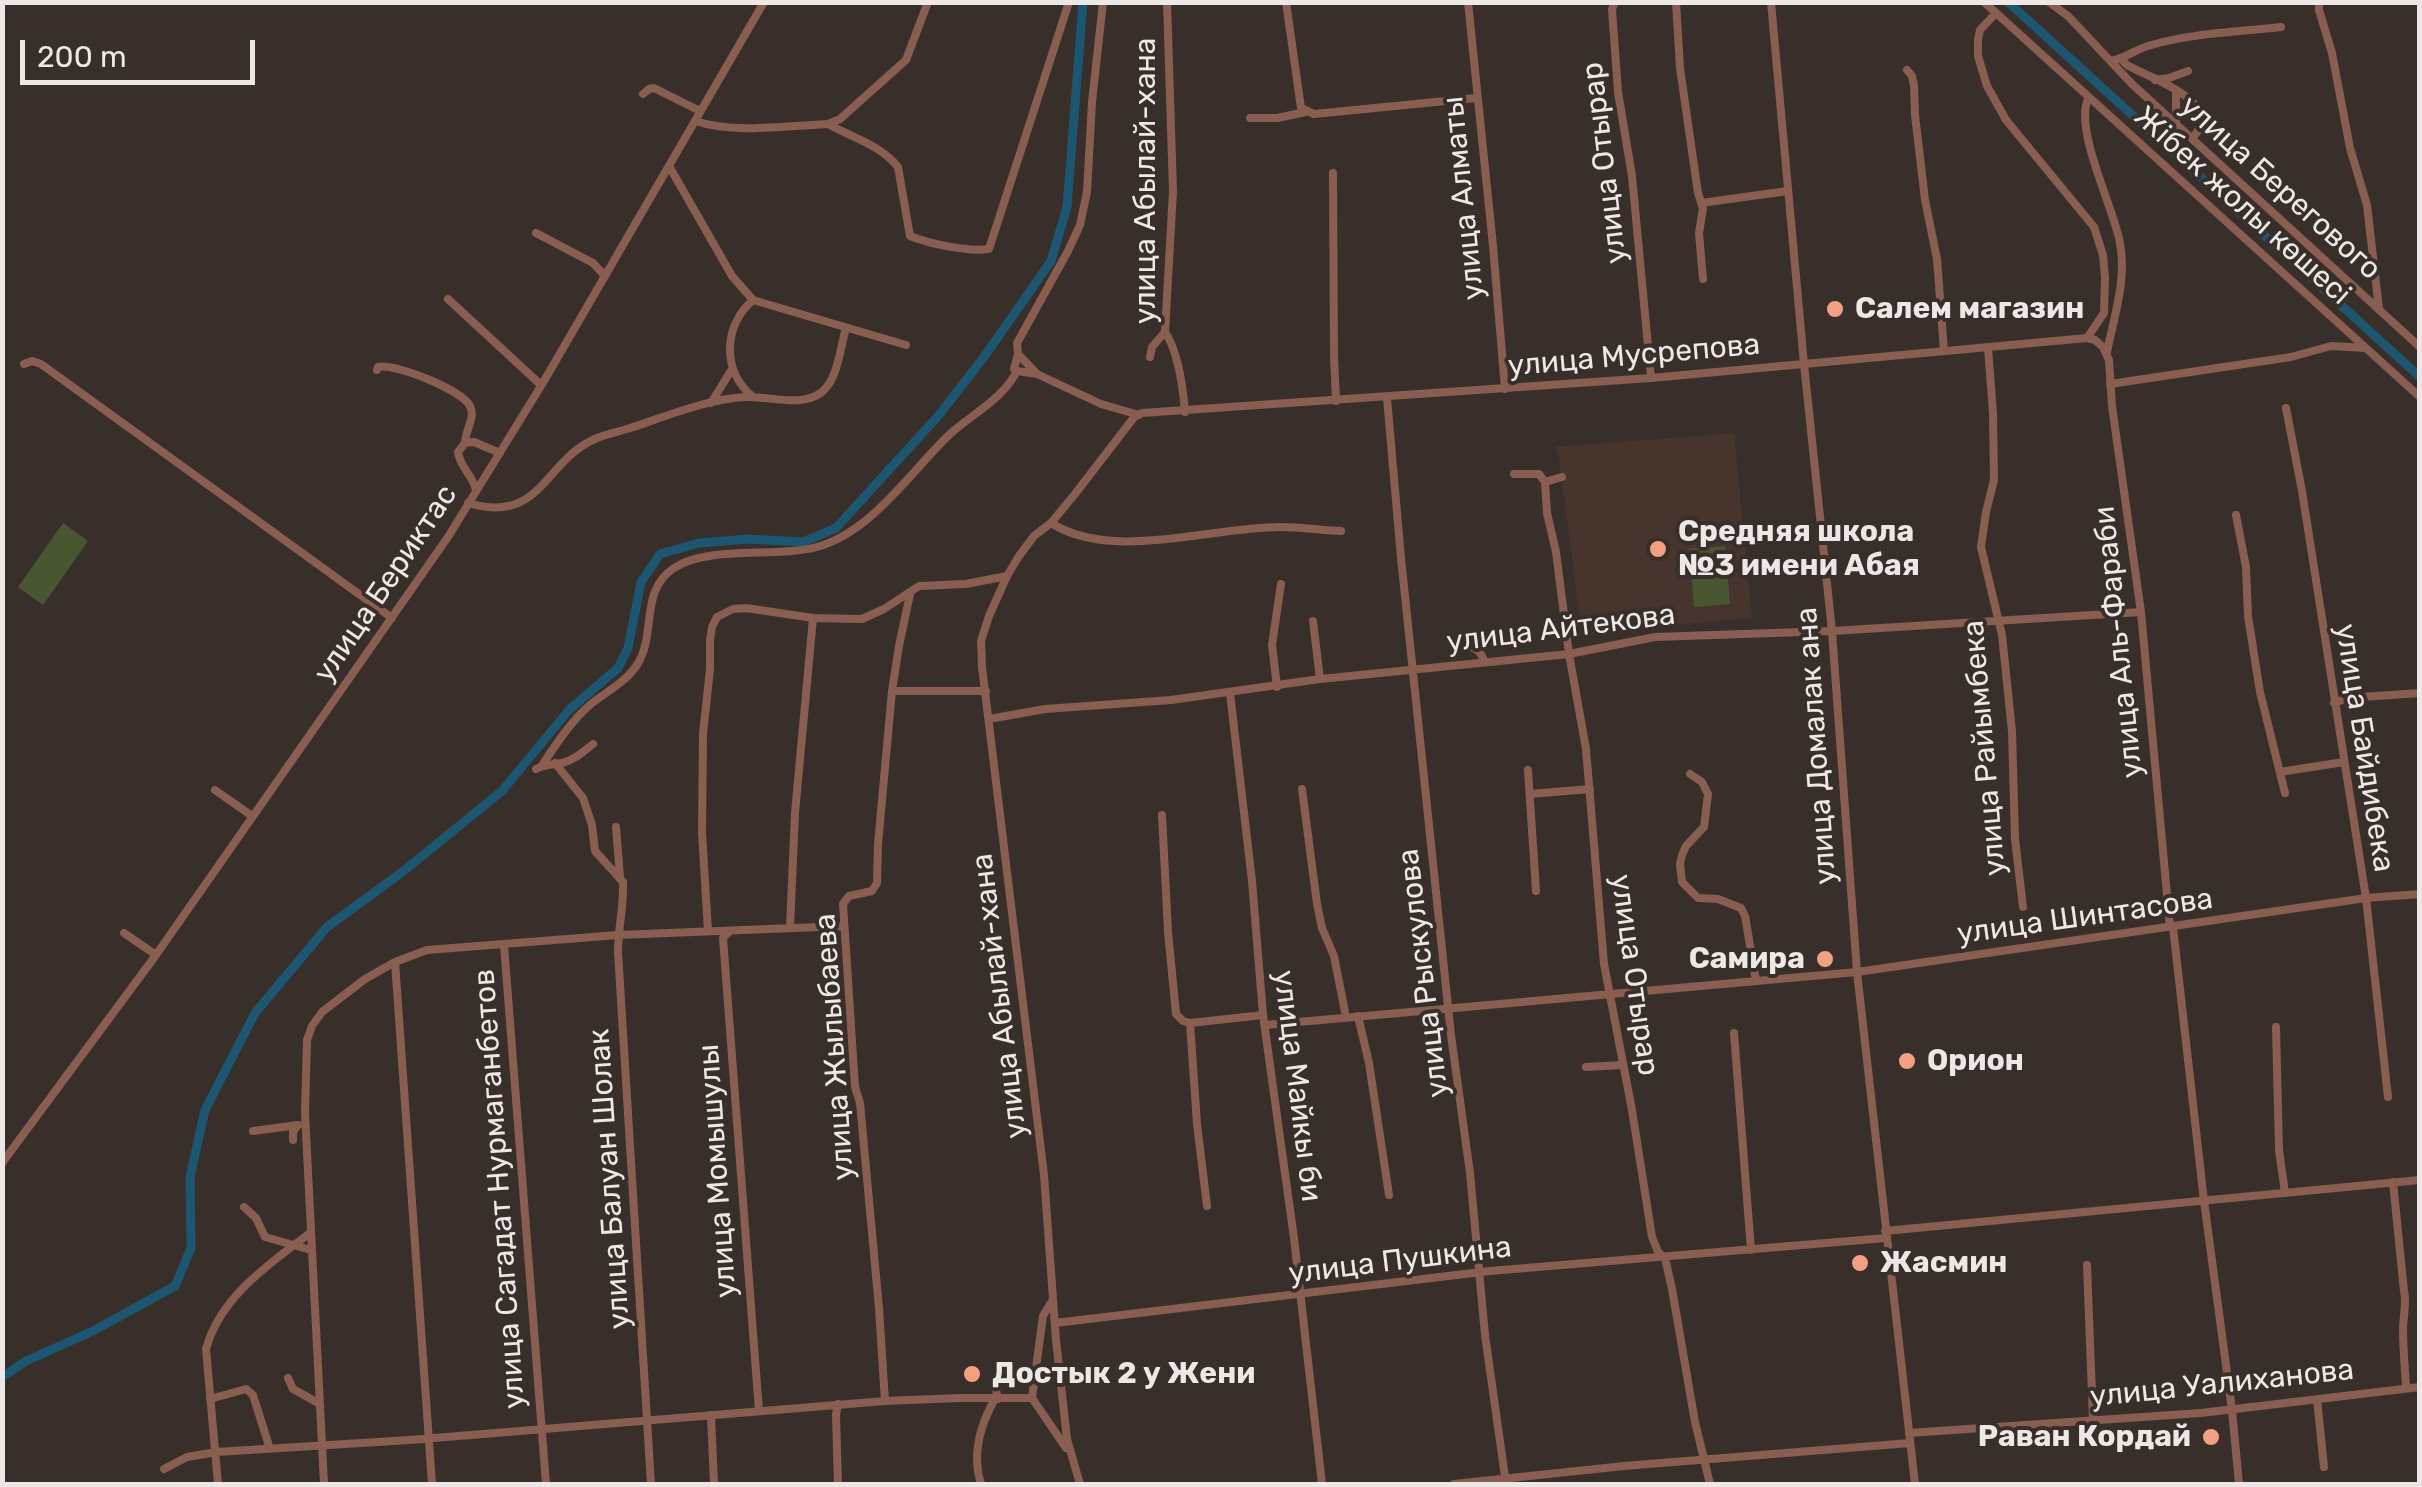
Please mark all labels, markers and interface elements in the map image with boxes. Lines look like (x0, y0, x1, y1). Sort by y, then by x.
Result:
scale bar (25, 20, 260, 82)
street label: улица Абылай-хана (1128, 38, 1164, 324)
text: 200 m (37, 39, 127, 75)
street label: улица Отырар (1575, 60, 1635, 266)
street label: улица Берегового (2172, 88, 2388, 288)
street label: улица Алматы (1435, 94, 1493, 302)
street label: Жібек жолы көшесі (2126, 99, 2358, 313)
place label: Салем магазин (1855, 291, 2084, 327)
marker: Салем магазин (1824, 298, 1846, 320)
street label: улица Мусрепова (1506, 327, 1762, 385)
street label: улица Бериктас (307, 478, 465, 690)
street label: улица Аль-Фараби (2087, 504, 2151, 780)
place label: Средняя школа №3 имени Абая (1678, 514, 1920, 584)
marker: Средняя школа №3 имени Абая (1647, 538, 1669, 560)
street label: улица Айтекова (1445, 597, 1677, 661)
street label: улица Домалак ана (1789, 606, 1845, 886)
street label: улица Райымбека (1956, 619, 2014, 877)
street label: улица Байдибека (2327, 621, 2401, 875)
street label: улица Рыскулова (1391, 847, 1457, 1099)
street label: улица Абылай-хана (965, 852, 1035, 1140)
street label: улица Отырар (1602, 872, 1666, 1078)
street label: улица Шинтасова (1955, 881, 2215, 953)
street label: улица Жылыбаева (808, 912, 862, 1182)
place label: Самира (1689, 941, 1805, 977)
marker: Самира (1814, 948, 1836, 970)
street label: улица Сагадат Нурмаганбетов (467, 968, 533, 1410)
street label: улица Майкы би (1265, 968, 1329, 1204)
street label: улица Балуан Шолак (582, 1028, 638, 1330)
street label: улица Момышулы (691, 1043, 745, 1299)
place label: Орион (1927, 1043, 2024, 1079)
marker: Орион (1896, 1050, 1918, 1072)
street label: улица Пушкина (1287, 1229, 1513, 1293)
place label: Жасмин (1880, 1245, 2007, 1281)
marker: Жасмин (1849, 1252, 1871, 1274)
street label: улица Уалиханова (2088, 1352, 2356, 1416)
place label: Достык 2 у Жени (992, 1356, 1255, 1392)
marker: Достык 2 у Жени (961, 1363, 983, 1385)
place label: Раван Кордай (1978, 1419, 2191, 1455)
marker: Раван Кордай (2200, 1426, 2222, 1448)

